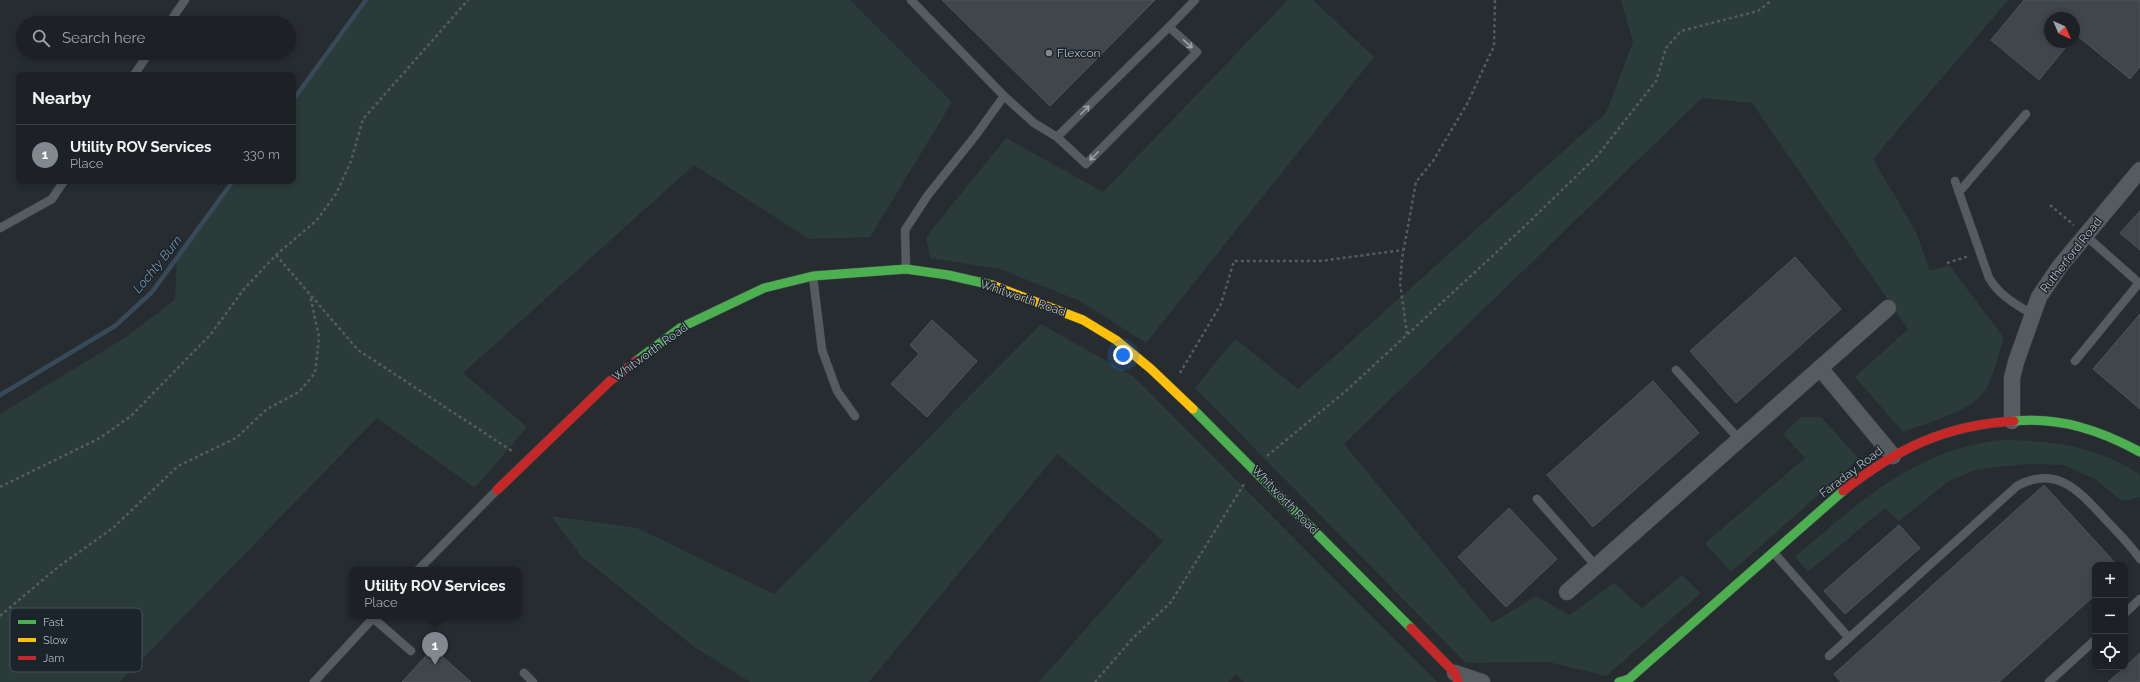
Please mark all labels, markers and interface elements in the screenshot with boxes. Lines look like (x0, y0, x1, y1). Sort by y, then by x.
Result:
north arrow (2044, 12, 2080, 48)
search box (16, 16, 296, 60)
icon: search (30, 27, 52, 49)
text: Search here (62, 29, 145, 47)
one-way arrow (1183, 39, 1193, 49)
place label: Flexcon (1057, 46, 1101, 60)
marker: Flexcon (1044, 48, 1054, 58)
text: Nearby (32, 88, 91, 108)
one-way arrow (1080, 105, 1090, 115)
text: Utility ROV Services (70, 138, 211, 156)
text: 1 (42, 147, 48, 162)
text: 330 m (243, 147, 280, 162)
one-way arrow (1089, 151, 1099, 161)
text: Place (70, 156, 103, 171)
street label: Rutherford Road (2037, 215, 2105, 295)
water label: Lochty Burn (130, 233, 185, 296)
street label: Whitworth Road (978, 277, 1068, 319)
street label: Whitworth Road (610, 320, 690, 384)
your location (1113, 345, 1133, 365)
street label: Faraday Road (1817, 444, 1885, 500)
street label: Whitworth Road (1249, 463, 1321, 537)
map controls (2092, 562, 2128, 670)
button: + (2092, 562, 2128, 598)
popup (349, 567, 521, 619)
text: Utility ROV Services (364, 577, 506, 595)
text: Place (364, 595, 398, 610)
button: − (2092, 598, 2128, 634)
legend (10, 608, 142, 672)
text: Fast (43, 616, 64, 629)
pin: 1 (422, 632, 448, 665)
text: Slow (43, 634, 68, 647)
button: locate (2092, 634, 2128, 670)
text: Jam (43, 652, 64, 665)

